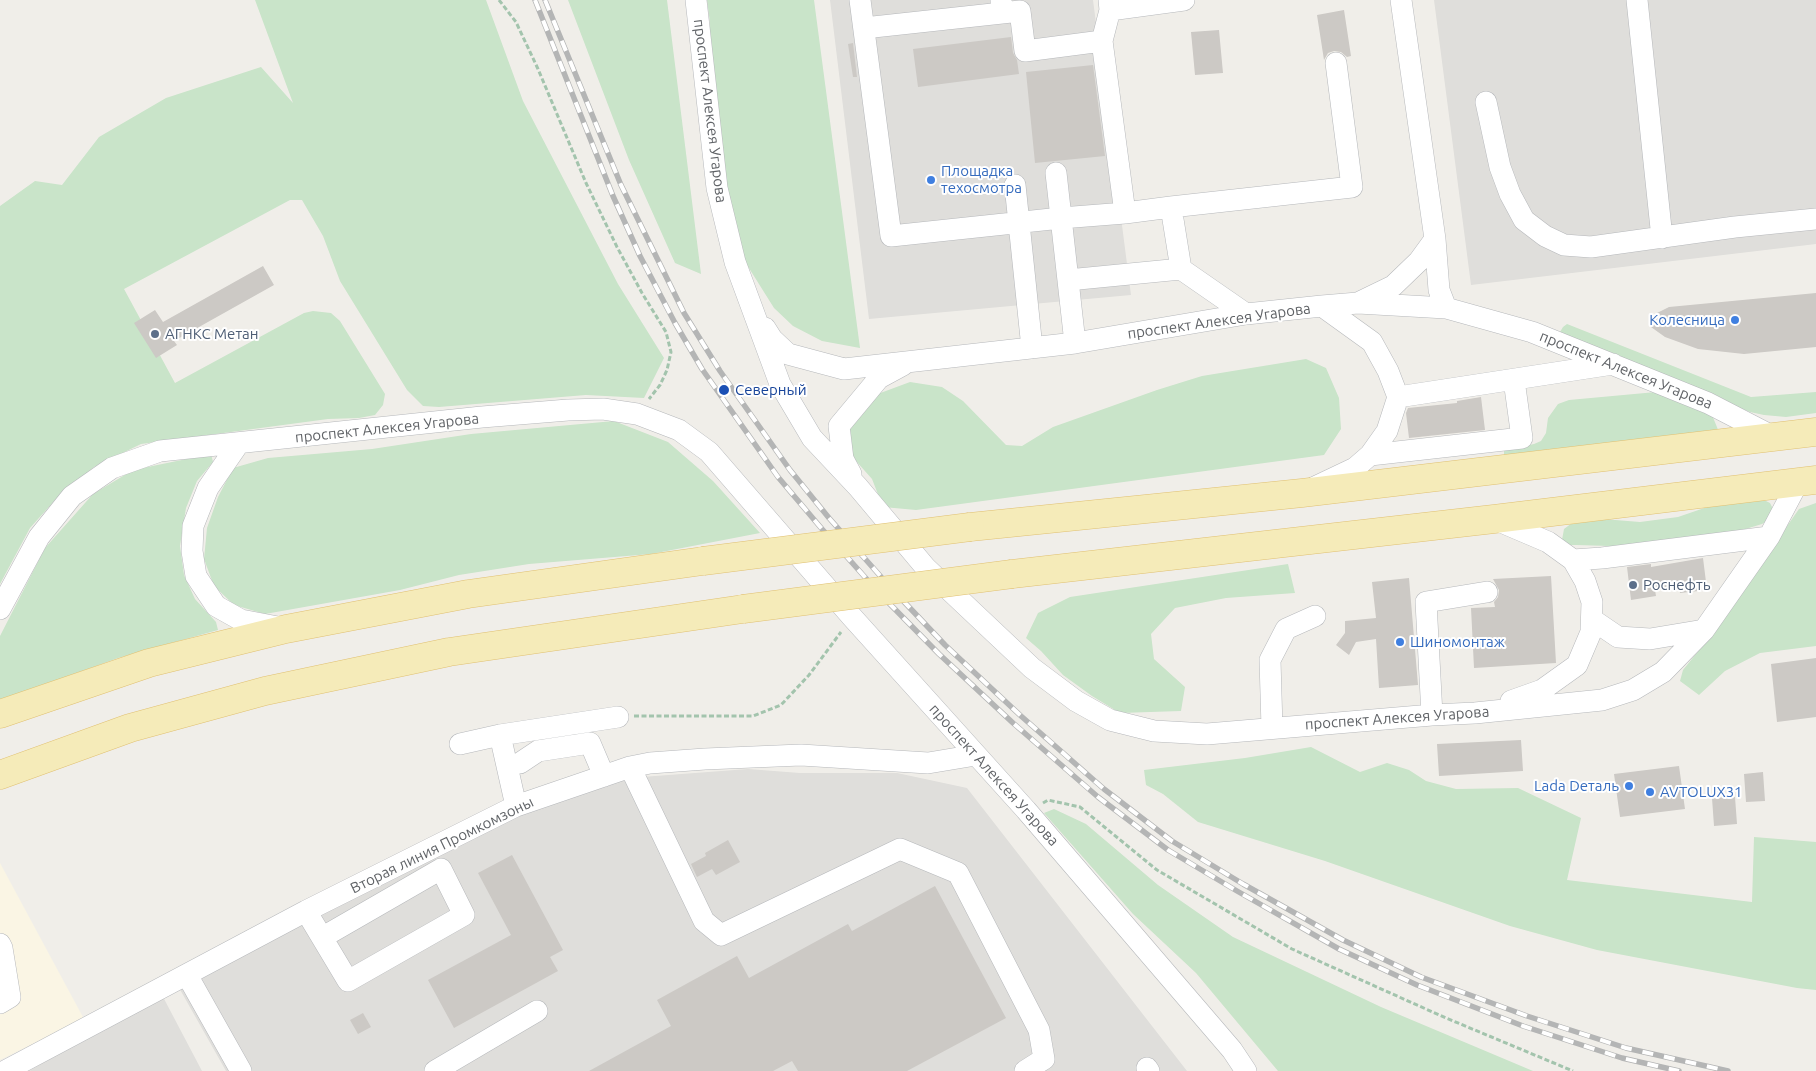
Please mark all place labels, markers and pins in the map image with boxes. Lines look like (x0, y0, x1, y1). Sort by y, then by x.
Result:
place label: Площадка техосмотра (941, 162, 1022, 197)
marker: Площадка техосмотра (925, 174, 937, 186)
place label: Колесница (1649, 311, 1725, 329)
marker: Колесница (1729, 314, 1741, 326)
place label: АГНКС Метан (165, 325, 259, 343)
marker: АГНКС Метан (149, 328, 161, 340)
place label: Северный (735, 381, 807, 399)
marker: Северный (717, 383, 731, 397)
place label: Роснефть (1643, 576, 1710, 594)
marker: Роснефть (1627, 579, 1639, 591)
place label: Шиномонтаж (1410, 633, 1505, 651)
marker: Шиномонтаж (1394, 636, 1406, 648)
place label: Lada Dеталь (1534, 777, 1619, 795)
marker: Lada Dеталь (1623, 780, 1635, 792)
place label: AVTOLUX31 (1660, 783, 1743, 801)
marker: AVTOLUX31 (1644, 786, 1656, 798)

